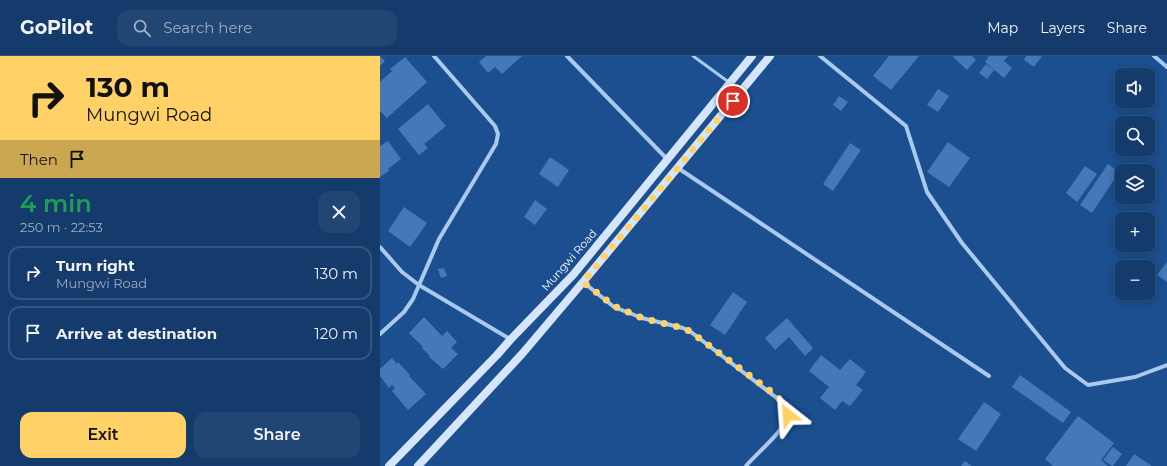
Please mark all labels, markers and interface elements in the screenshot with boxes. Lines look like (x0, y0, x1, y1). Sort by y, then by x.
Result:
search box (117, 10, 397, 46)
text: GoPilot (20, 16, 93, 39)
icon: search (131, 17, 153, 39)
text: Search here (163, 18, 252, 37)
text: Map (987, 19, 1018, 37)
text: Layers (1040, 19, 1085, 37)
text: Share (1107, 19, 1147, 37)
map controls (1115, 68, 1155, 300)
button: sound (1115, 68, 1155, 108)
text: 130 m (86, 70, 170, 104)
icon: right (20, 72, 72, 124)
pin (716, 84, 750, 118)
icon: arrive (722, 90, 744, 112)
text: Mungwi Road (86, 104, 212, 126)
button: search (1115, 116, 1155, 156)
icon: arrive (66, 148, 88, 170)
text: Then (20, 150, 58, 169)
button: layers (1115, 164, 1155, 204)
text: 4 min (20, 189, 92, 218)
button: close (318, 191, 360, 233)
button: + (1115, 212, 1155, 252)
text: 250 m · 22:53 (20, 219, 103, 235)
street label: Mungwi Road (538, 226, 600, 294)
text: Turn right (56, 256, 135, 275)
button: − (1115, 260, 1155, 300)
icon: right (22, 262, 44, 284)
text: 130 m (314, 264, 358, 283)
text: Mungwi Road (56, 275, 147, 291)
icon: arrive (22, 322, 44, 344)
text: Arrive at destination (56, 324, 217, 343)
text: 120 m (314, 324, 358, 343)
position arrow (767, 394, 809, 436)
button: Exit (20, 412, 186, 458)
button: Share (194, 412, 360, 458)

